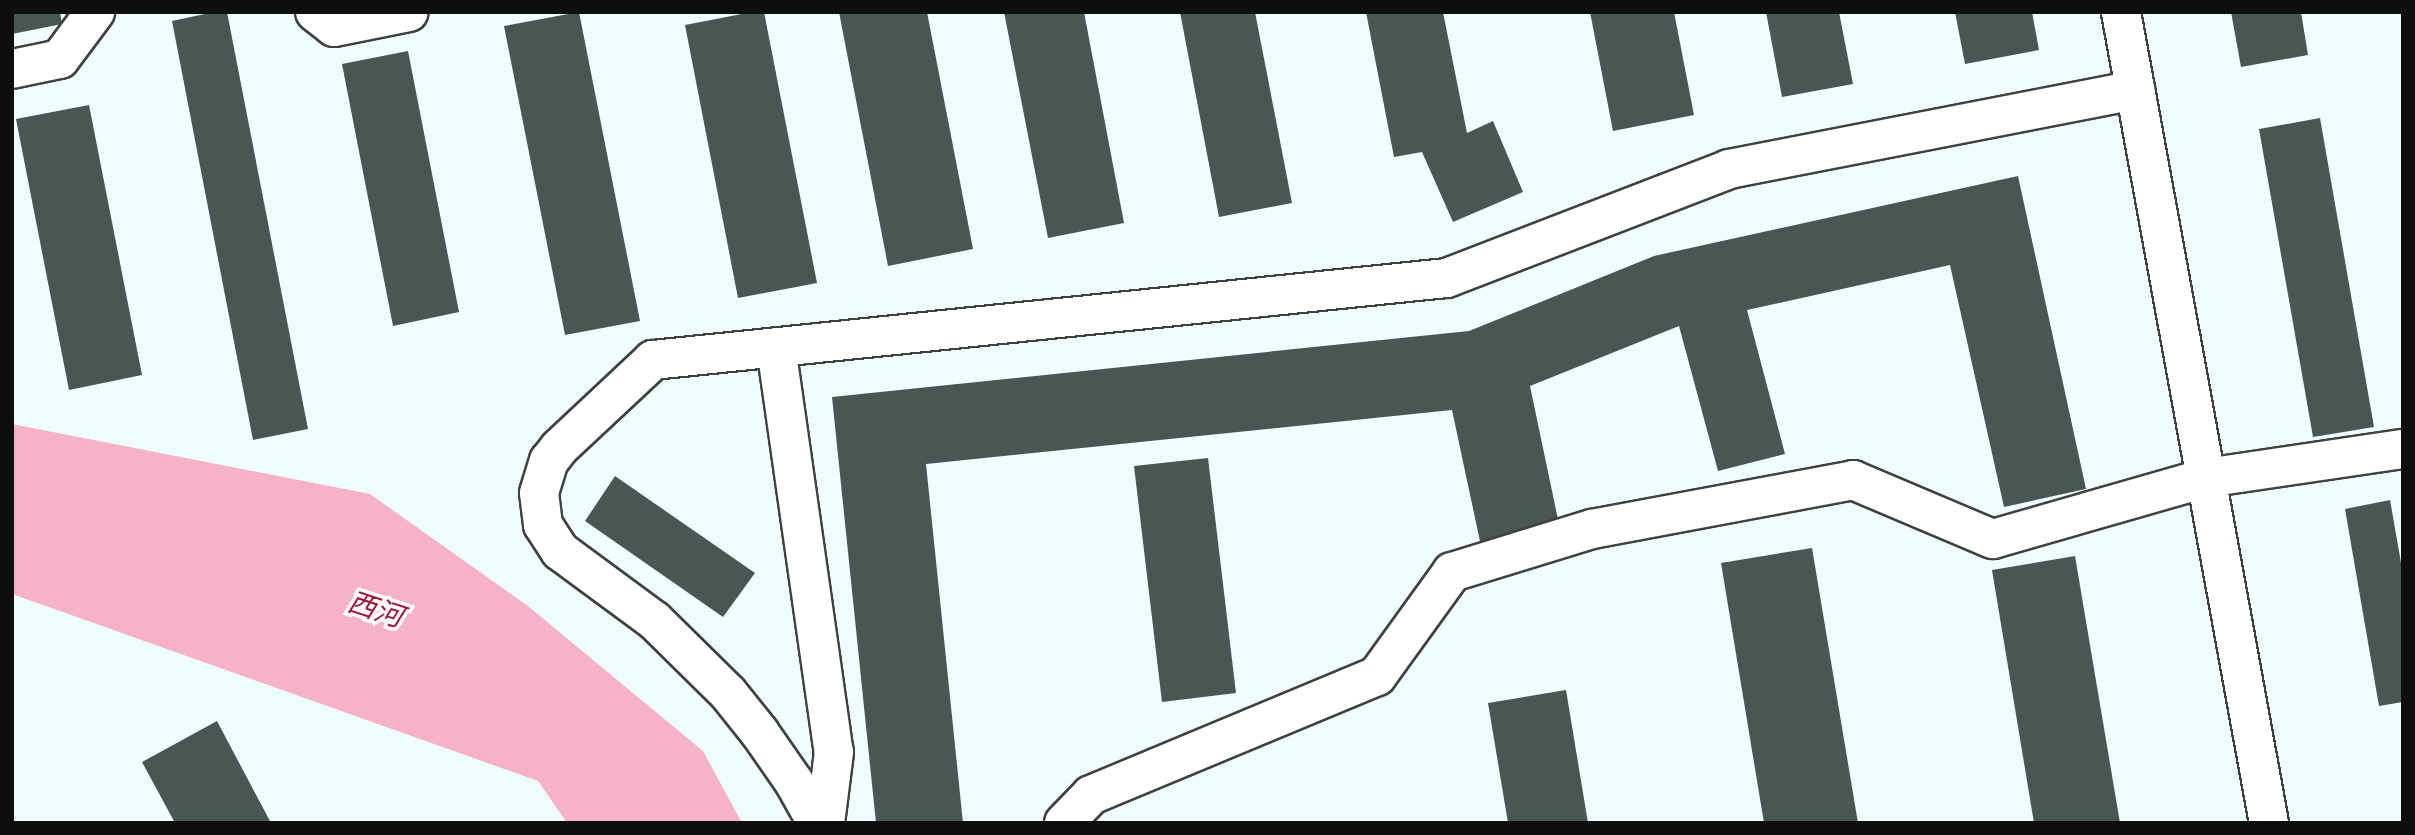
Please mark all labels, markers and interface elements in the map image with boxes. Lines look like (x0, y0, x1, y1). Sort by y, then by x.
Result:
water label: 西河 (343, 586, 407, 636)

